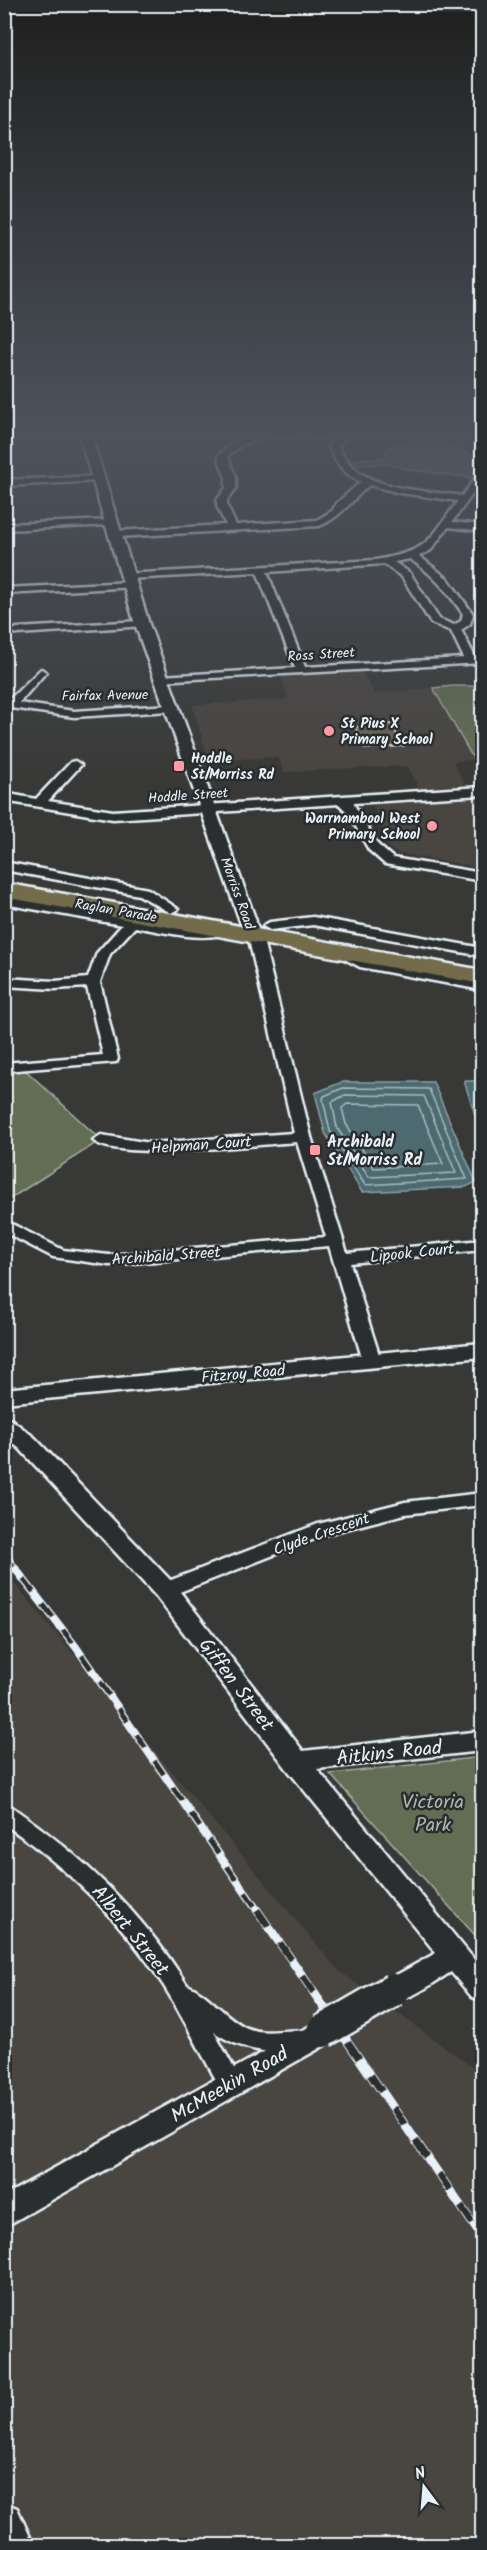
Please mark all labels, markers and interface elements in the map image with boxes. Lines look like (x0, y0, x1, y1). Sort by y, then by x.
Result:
street label: Ross Street (287, 642, 356, 668)
street label: Fairfax Avenue (62, 684, 149, 708)
place label: St Pius X Primary School (341, 713, 433, 751)
marker: St Pius X Primary School (322, 724, 336, 738)
place label: Hoddle St/Morriss Rd (191, 748, 275, 786)
marker: Hoddle St/Morriss Rd (172, 759, 186, 773)
street label: Hoddle Street (147, 782, 230, 810)
place label: Warrnambool West Primary School (305, 808, 421, 846)
marker: Warrnambool West Primary School (425, 819, 439, 833)
street label: Morriss Road (214, 854, 261, 934)
street label: Raglan Parade (73, 893, 159, 929)
street label: Helpman Court (150, 1129, 253, 1161)
place label: Archibald St/Morriss Rd (327, 1130, 422, 1173)
marker: Archibald St/Morriss Rd (308, 1143, 322, 1157)
street label: Lipook Court (369, 1237, 456, 1270)
street label: Archibald Street (111, 1240, 222, 1273)
street label: Fitzroy Road (200, 1358, 287, 1391)
street label: Clyde Crescent (270, 1506, 374, 1563)
street label: Giffen Street (189, 1631, 282, 1739)
street label: Aitkins Road (335, 1732, 445, 1775)
park label: Victoria Park (402, 1787, 464, 1842)
street label: Albert Street (83, 1879, 177, 1984)
street label: McMeekin Road (165, 2039, 296, 2132)
north arrow (394, 2457, 454, 2517)
text: N (412, 2461, 429, 2487)

